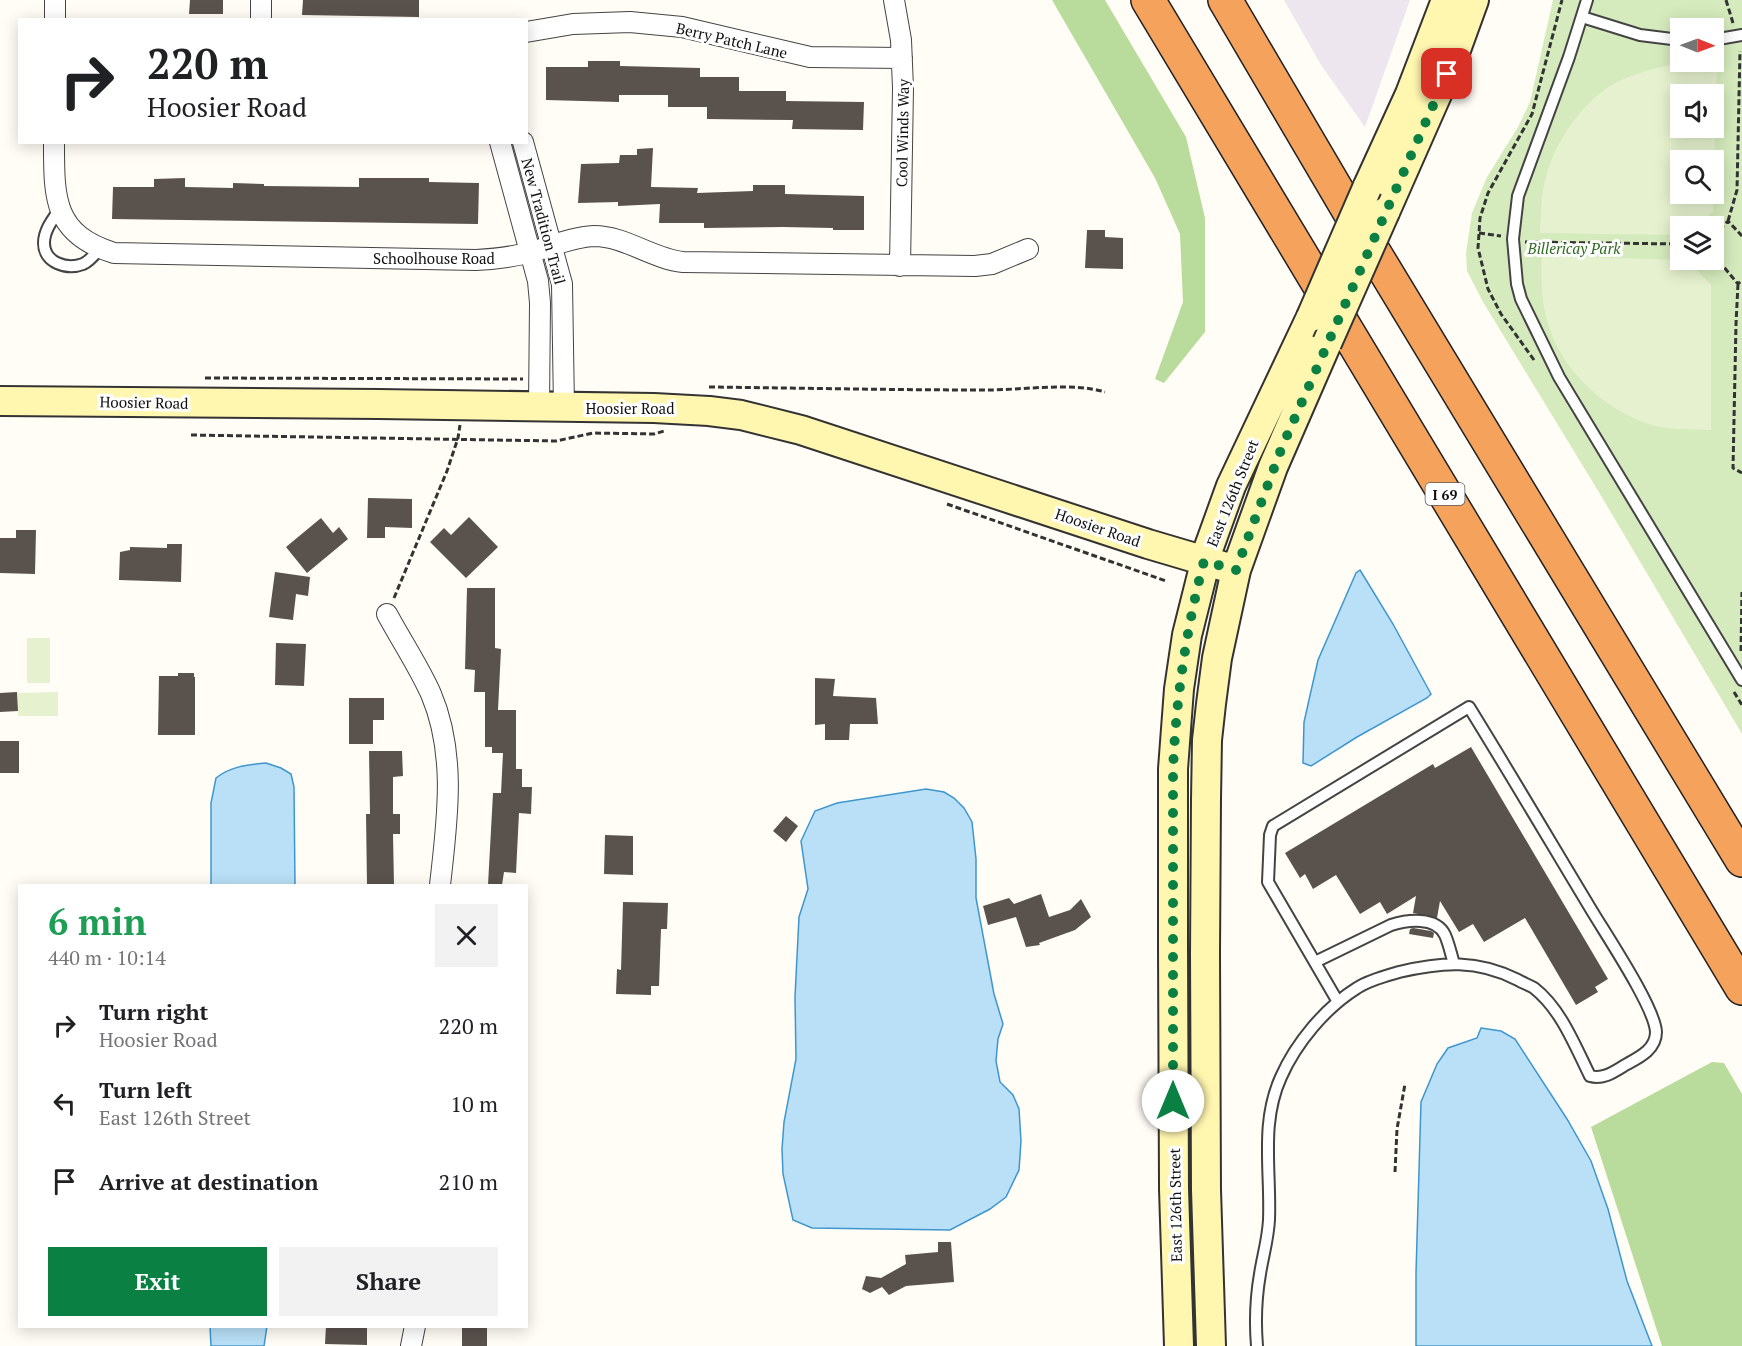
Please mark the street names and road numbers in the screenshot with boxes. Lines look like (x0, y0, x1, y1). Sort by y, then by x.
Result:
street label: Berry Patch Lane (674, 17, 790, 63)
street label: Cool Winds Way (891, 78, 913, 187)
street label: New Tradition Trail (517, 156, 571, 286)
street label: Schoolhouse Road (373, 248, 495, 268)
street label: Hoosier Road (99, 391, 189, 413)
street label: Hoosier Road (586, 398, 674, 418)
street label: East 126th Street (1201, 436, 1263, 550)
road number: I 69 (1426, 483, 1464, 505)
street label: Hoosier Road (1053, 503, 1143, 551)
street label: East 126th Street (1164, 1147, 1186, 1262)

